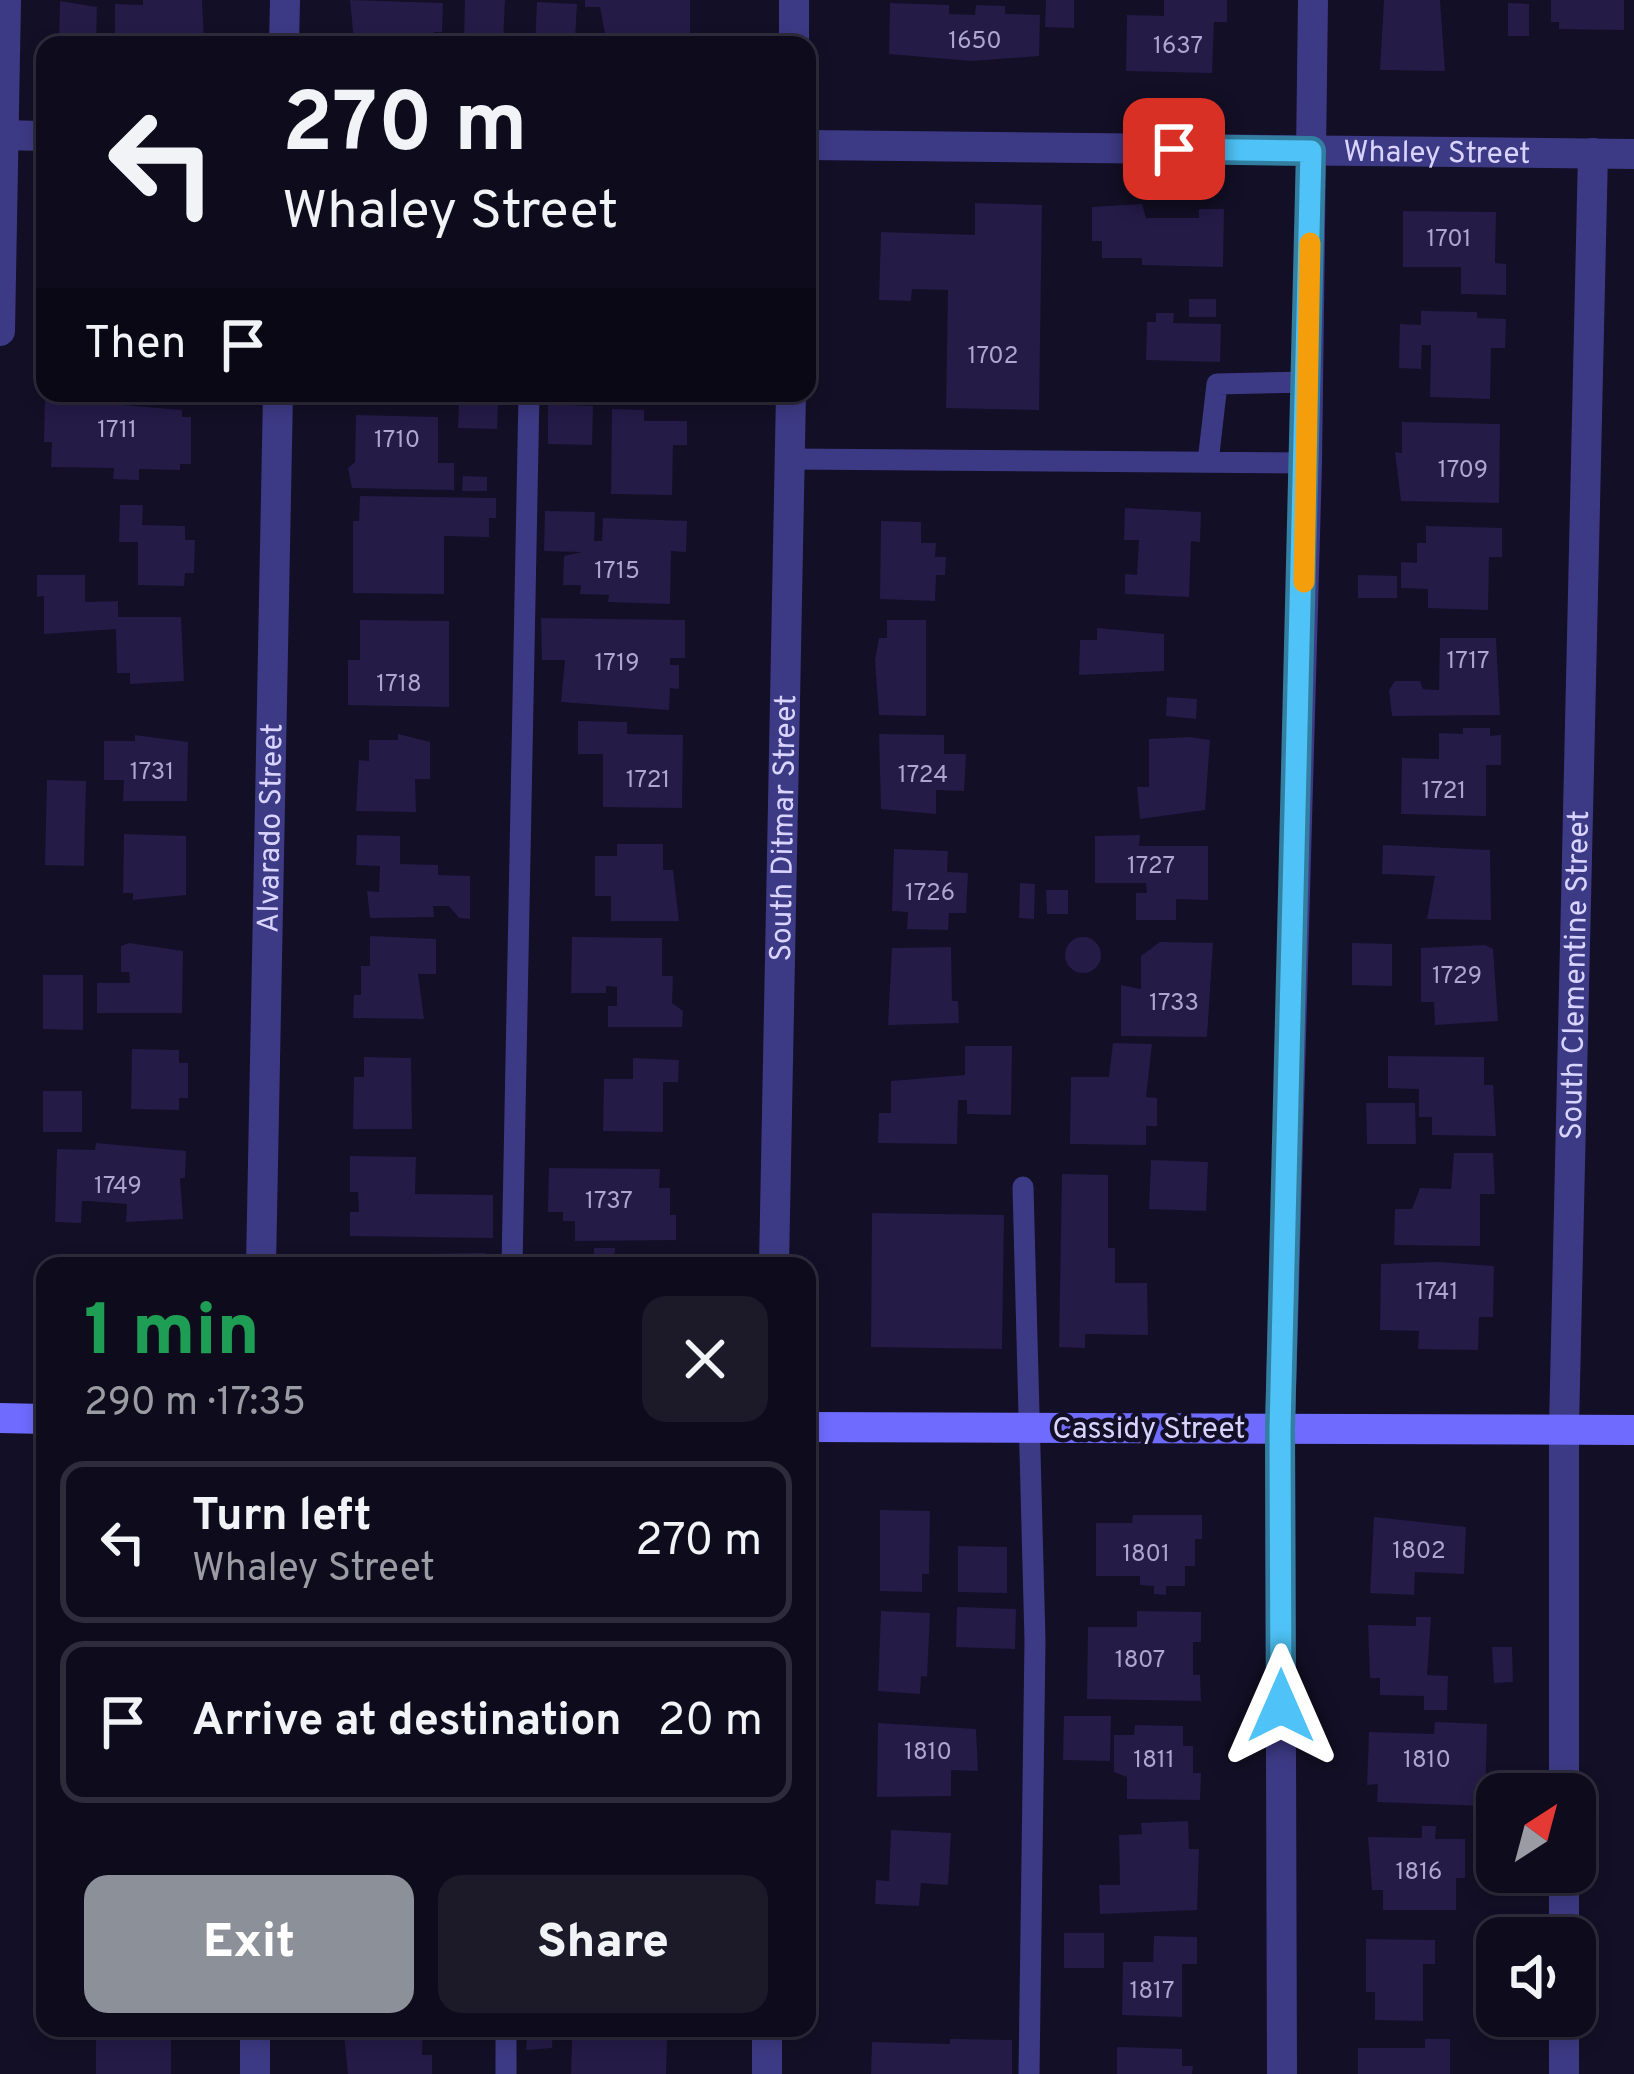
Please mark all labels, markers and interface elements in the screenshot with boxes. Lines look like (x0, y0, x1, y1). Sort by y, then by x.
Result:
house number: 1650 (948, 27, 1002, 57)
house number: 1637 (1153, 32, 1203, 62)
text: 270 m (282, 75, 528, 181)
icon: left (84, 84, 240, 240)
pin (1123, 98, 1225, 200)
icon: arrive (1141, 116, 1207, 182)
street label: Whaley Street (1343, 135, 1531, 174)
text: Whaley Street (282, 179, 618, 248)
house number: 1701 (1426, 225, 1472, 255)
icon: arrive (210, 312, 276, 378)
text: Then (84, 317, 186, 374)
house number: 1702 (968, 342, 1018, 372)
house number: 1711 (97, 416, 137, 446)
house number: 1710 (374, 426, 420, 456)
house number: 1709 (1438, 456, 1488, 486)
house number: 1715 (594, 557, 640, 587)
house number: 1717 (1446, 647, 1490, 677)
house number: 1719 (594, 649, 640, 679)
house number: 1718 (376, 670, 422, 700)
street label: South Ditmar Street (764, 694, 806, 962)
street label: Alvarado Street (251, 723, 293, 933)
house number: 1731 (130, 758, 174, 788)
house number: 1724 (898, 761, 948, 791)
house number: 1721 (626, 766, 670, 796)
house number: 1721 (1422, 777, 1466, 807)
street label: South Clementine Street (1555, 810, 1599, 1140)
house number: 1727 (1127, 852, 1175, 882)
house number: 1726 (905, 879, 955, 909)
house number: 1729 (1432, 962, 1482, 992)
house number: 1733 (1149, 989, 1199, 1019)
house number: 1749 (94, 1172, 142, 1202)
house number: 1737 (585, 1187, 633, 1217)
house number: 1741 (1416, 1278, 1458, 1308)
text: 1 min (84, 1289, 260, 1381)
button: close (642, 1296, 768, 1422)
text: 290 m · 17:35 (84, 1380, 306, 1429)
street label: Cassidy Street (1052, 1412, 1246, 1449)
text: Turn left (192, 1489, 371, 1546)
icon: left (90, 1509, 156, 1575)
text: 270 m (635, 1514, 762, 1571)
house number: 1802 (1392, 1537, 1446, 1567)
house number: 1801 (1122, 1540, 1170, 1570)
text: Whaley Street (192, 1546, 435, 1595)
position arrow (1218, 1643, 1344, 1769)
house number: 1807 (1115, 1646, 1165, 1676)
icon: arrive (90, 1689, 156, 1755)
text: Arrive at destination (192, 1694, 622, 1751)
text: 20 m (658, 1694, 763, 1751)
house number: 1810 (904, 1738, 952, 1768)
house number: 1811 (1133, 1746, 1175, 1776)
house number: 1810 (1403, 1746, 1451, 1776)
north arrow (1476, 1773, 1596, 1893)
map controls (1476, 1773, 1596, 2037)
house number: 1816 (1396, 1858, 1442, 1888)
button: Exit (84, 1875, 414, 2013)
button: Share (438, 1875, 768, 2013)
button: sound (1476, 1917, 1596, 2037)
house number: 1817 (1130, 1977, 1174, 2007)

